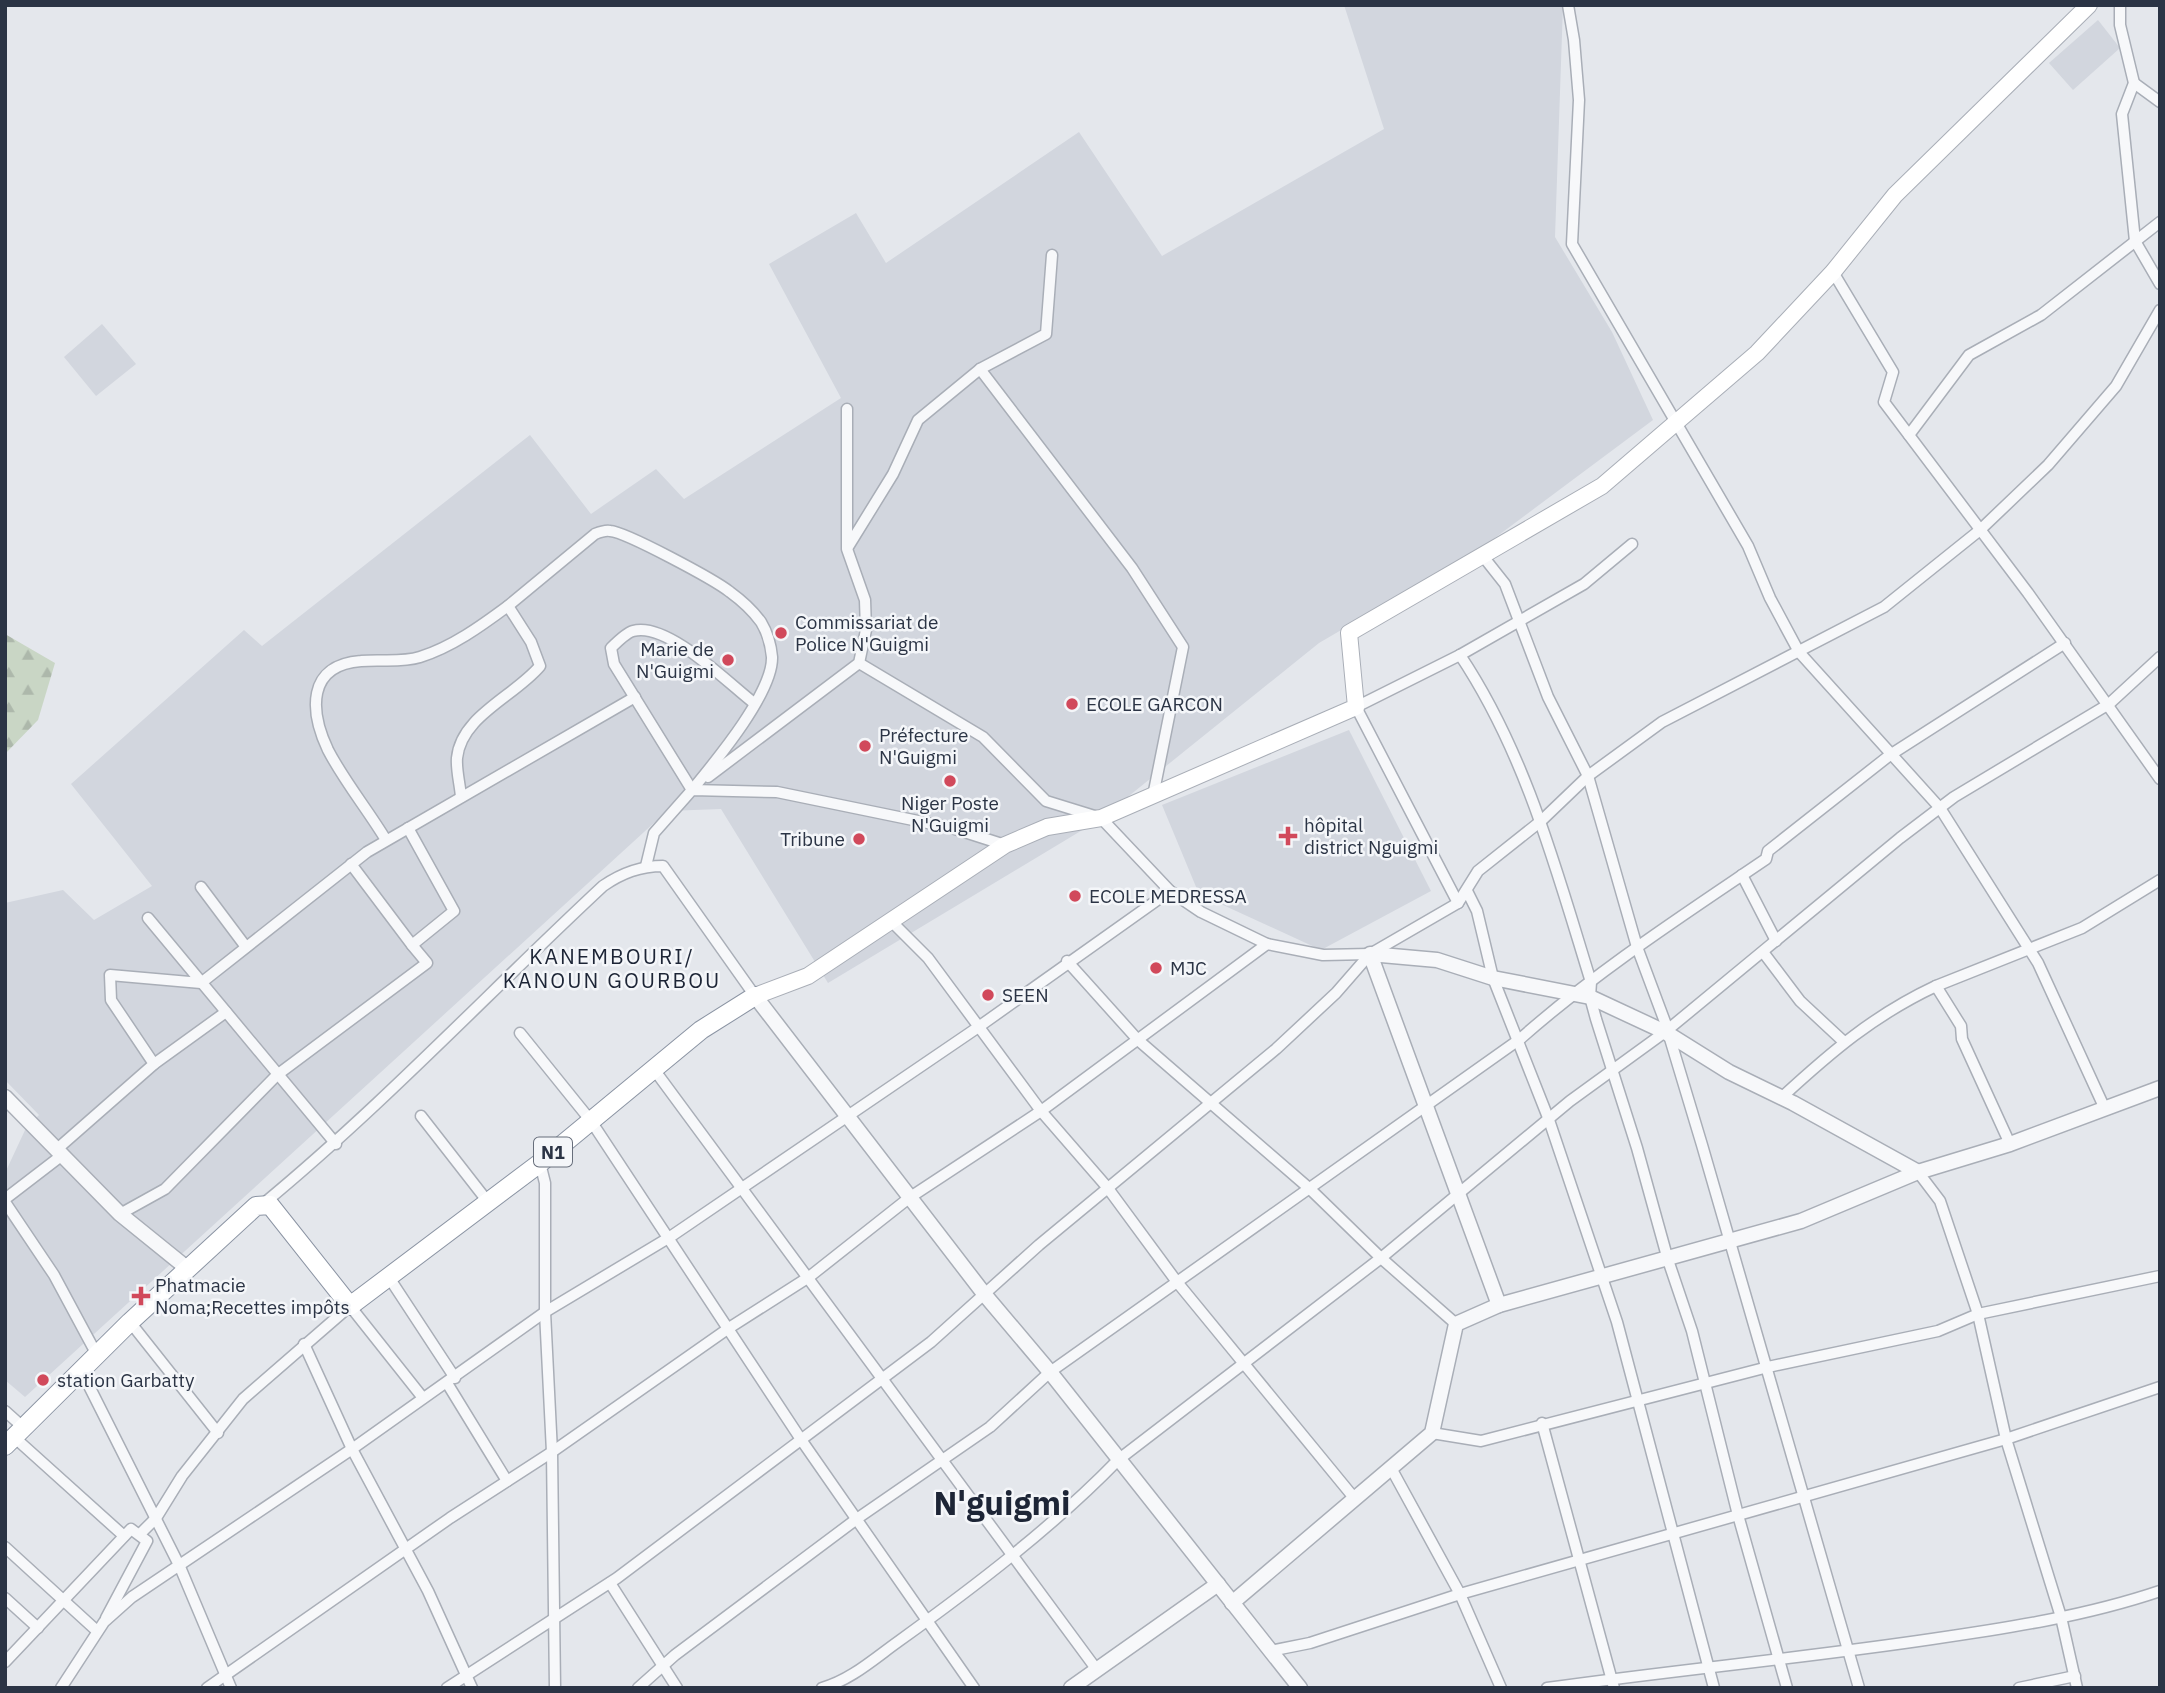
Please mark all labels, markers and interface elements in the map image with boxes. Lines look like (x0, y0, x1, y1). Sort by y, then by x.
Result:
place label: Commissariat de Police N'Guigmi (795, 610, 938, 656)
marker: Commissariat de Police N'Guigmi (773, 625, 789, 641)
place label: Marie de N'Guigmi (636, 637, 714, 683)
marker: Marie de N'Guigmi (720, 652, 736, 668)
place label: ECOLE GARCON (1086, 692, 1223, 716)
marker: ECOLE GARCON (1064, 696, 1080, 712)
place label: Préfecture N'Guigmi (879, 723, 968, 769)
marker: Préfecture N'Guigmi (857, 738, 873, 754)
marker: Niger Poste N'Guigmi (942, 773, 958, 789)
place label: Niger Poste N'Guigmi (901, 791, 999, 837)
place label: hôpital district Nguigmi (1304, 813, 1438, 859)
marker: hôpital district Nguigmi (1278, 826, 1298, 846)
place label: Tribune (780, 827, 845, 851)
marker: Tribune (851, 831, 867, 847)
place label: ECOLE MEDRESSA (1089, 884, 1247, 908)
marker: ECOLE MEDRESSA (1067, 888, 1083, 904)
district label: KANEMBOURI/ KANOUN GOURBOU (503, 942, 721, 994)
place label: MJC (1170, 956, 1207, 980)
marker: MJC (1148, 960, 1164, 976)
place label: SEEN (1002, 983, 1049, 1007)
marker: SEEN (980, 987, 996, 1003)
road number: N1 (534, 1138, 572, 1167)
place label: Phatmacie Noma;Recettes impôts (155, 1273, 350, 1319)
marker: Phatmacie Noma;Recettes impôts (133, 1288, 149, 1304)
place label: station Garbatty (57, 1368, 195, 1392)
marker: station Garbatty (35, 1372, 51, 1388)
district label: N'guigmi (933, 1481, 1071, 1524)

